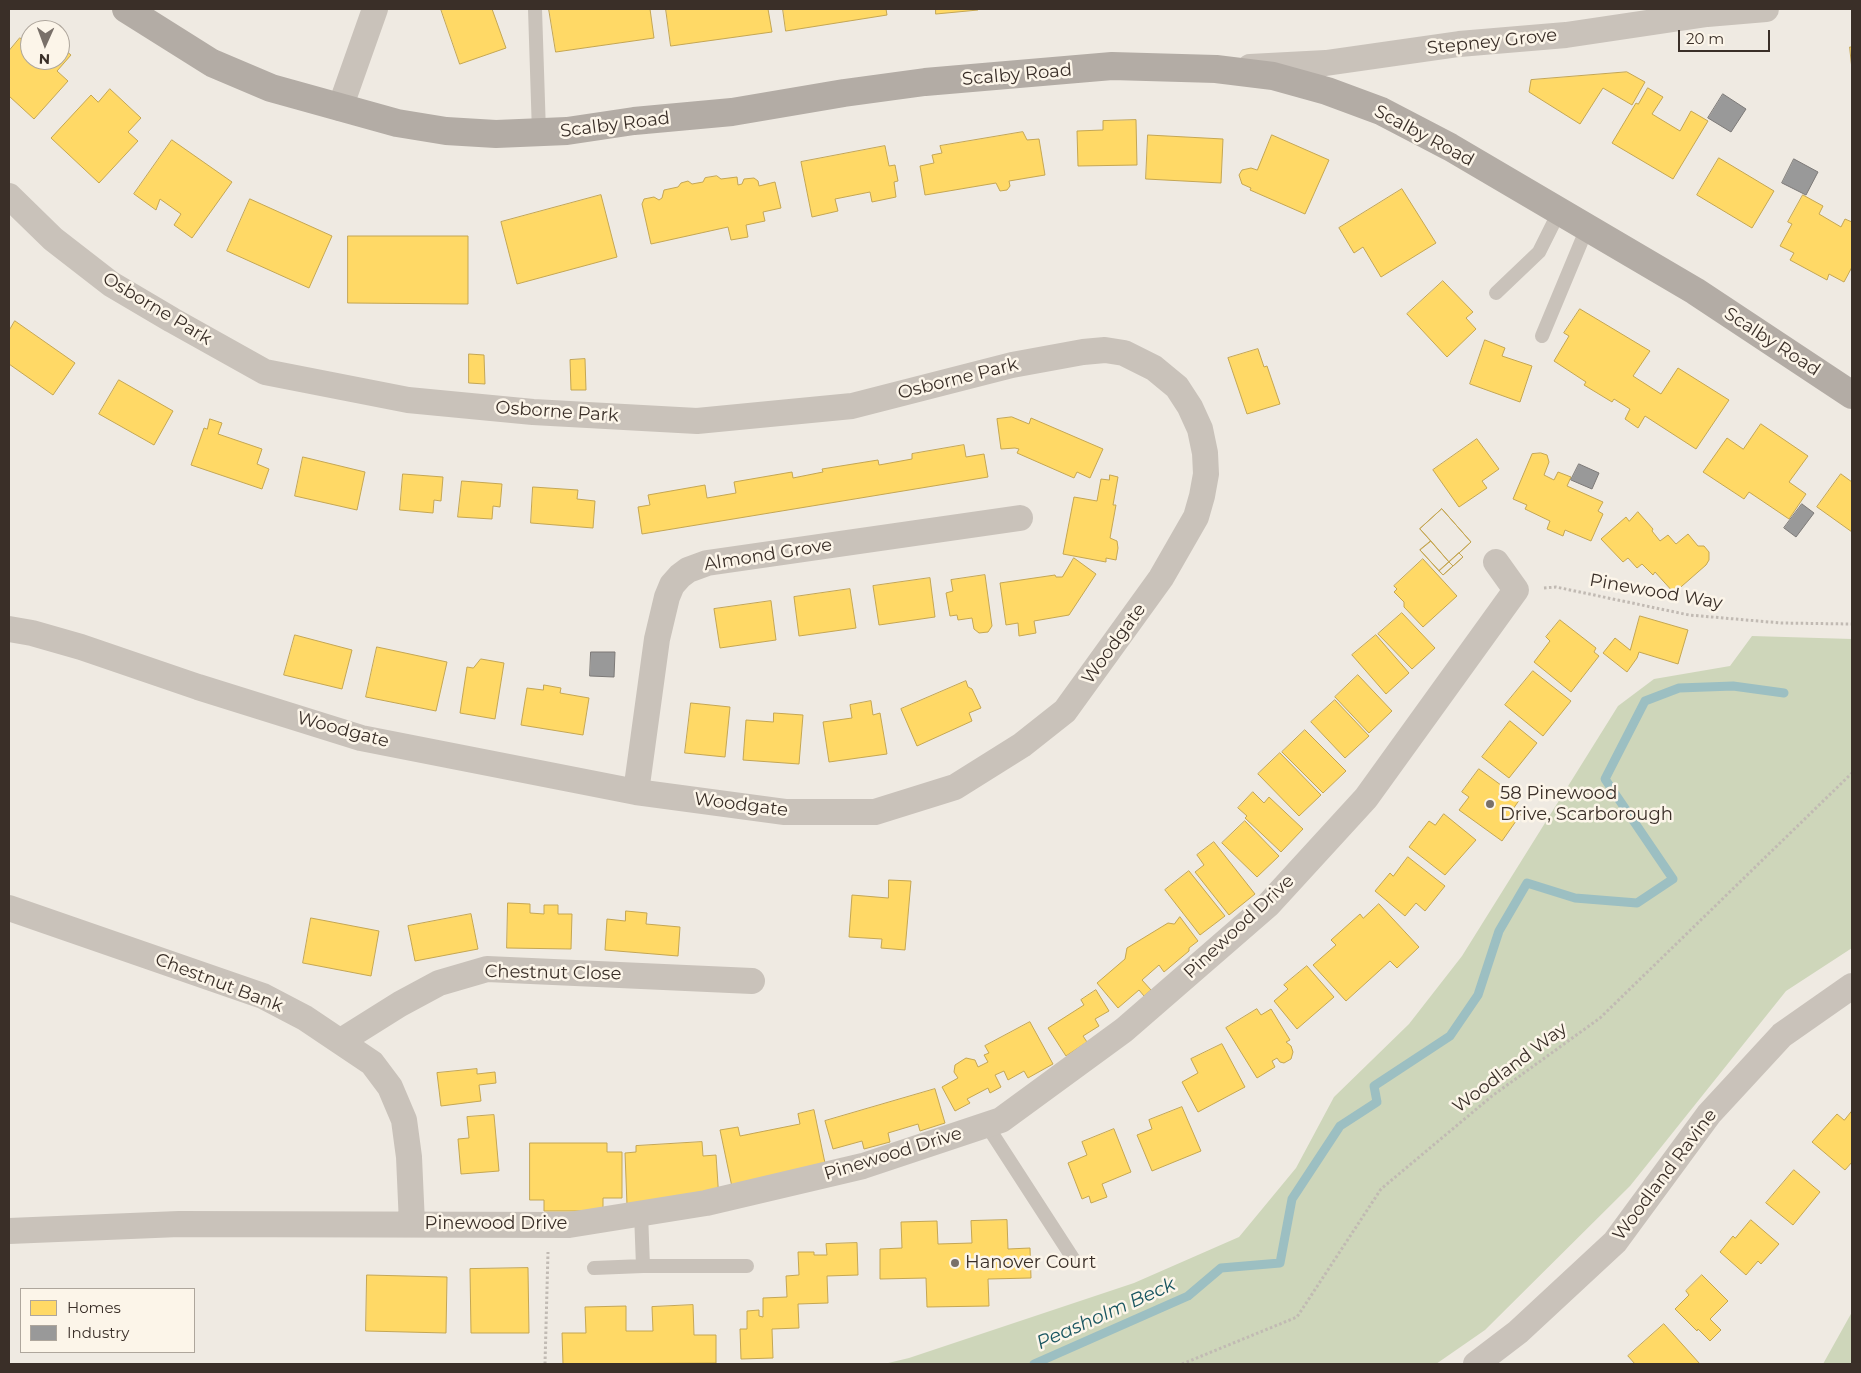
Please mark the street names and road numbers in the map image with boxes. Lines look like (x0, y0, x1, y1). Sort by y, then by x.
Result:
street label: Stepney Grove (1426, 24, 1558, 60)
street label: Scalby Road (961, 59, 1073, 91)
street label: Scalby Road (1370, 101, 1478, 171)
street label: Scalby Road (559, 108, 671, 142)
street label: Osborne Park (99, 268, 215, 350)
street label: Scalby Road (1720, 303, 1824, 381)
street label: Osborne Park (896, 354, 1020, 404)
street label: Osborne Park (495, 397, 619, 427)
street label: Almond Grove (702, 534, 834, 576)
street label: Pinewood Way (1588, 570, 1724, 614)
street label: Woodgate (1077, 599, 1151, 689)
street label: Woodgate (295, 707, 391, 753)
street label: Woodgate (693, 789, 789, 821)
street label: Pinewood Drive (1179, 870, 1299, 984)
street label: Chestnut Bank (152, 949, 286, 1017)
street label: Chestnut Close (484, 961, 622, 985)
street label: Woodland Way (1449, 1018, 1571, 1118)
street label: Woodland Ravine (1608, 1105, 1722, 1245)
street label: Pinewood Drive (822, 1123, 964, 1185)
street label: Pinewood Drive (425, 1213, 567, 1235)

